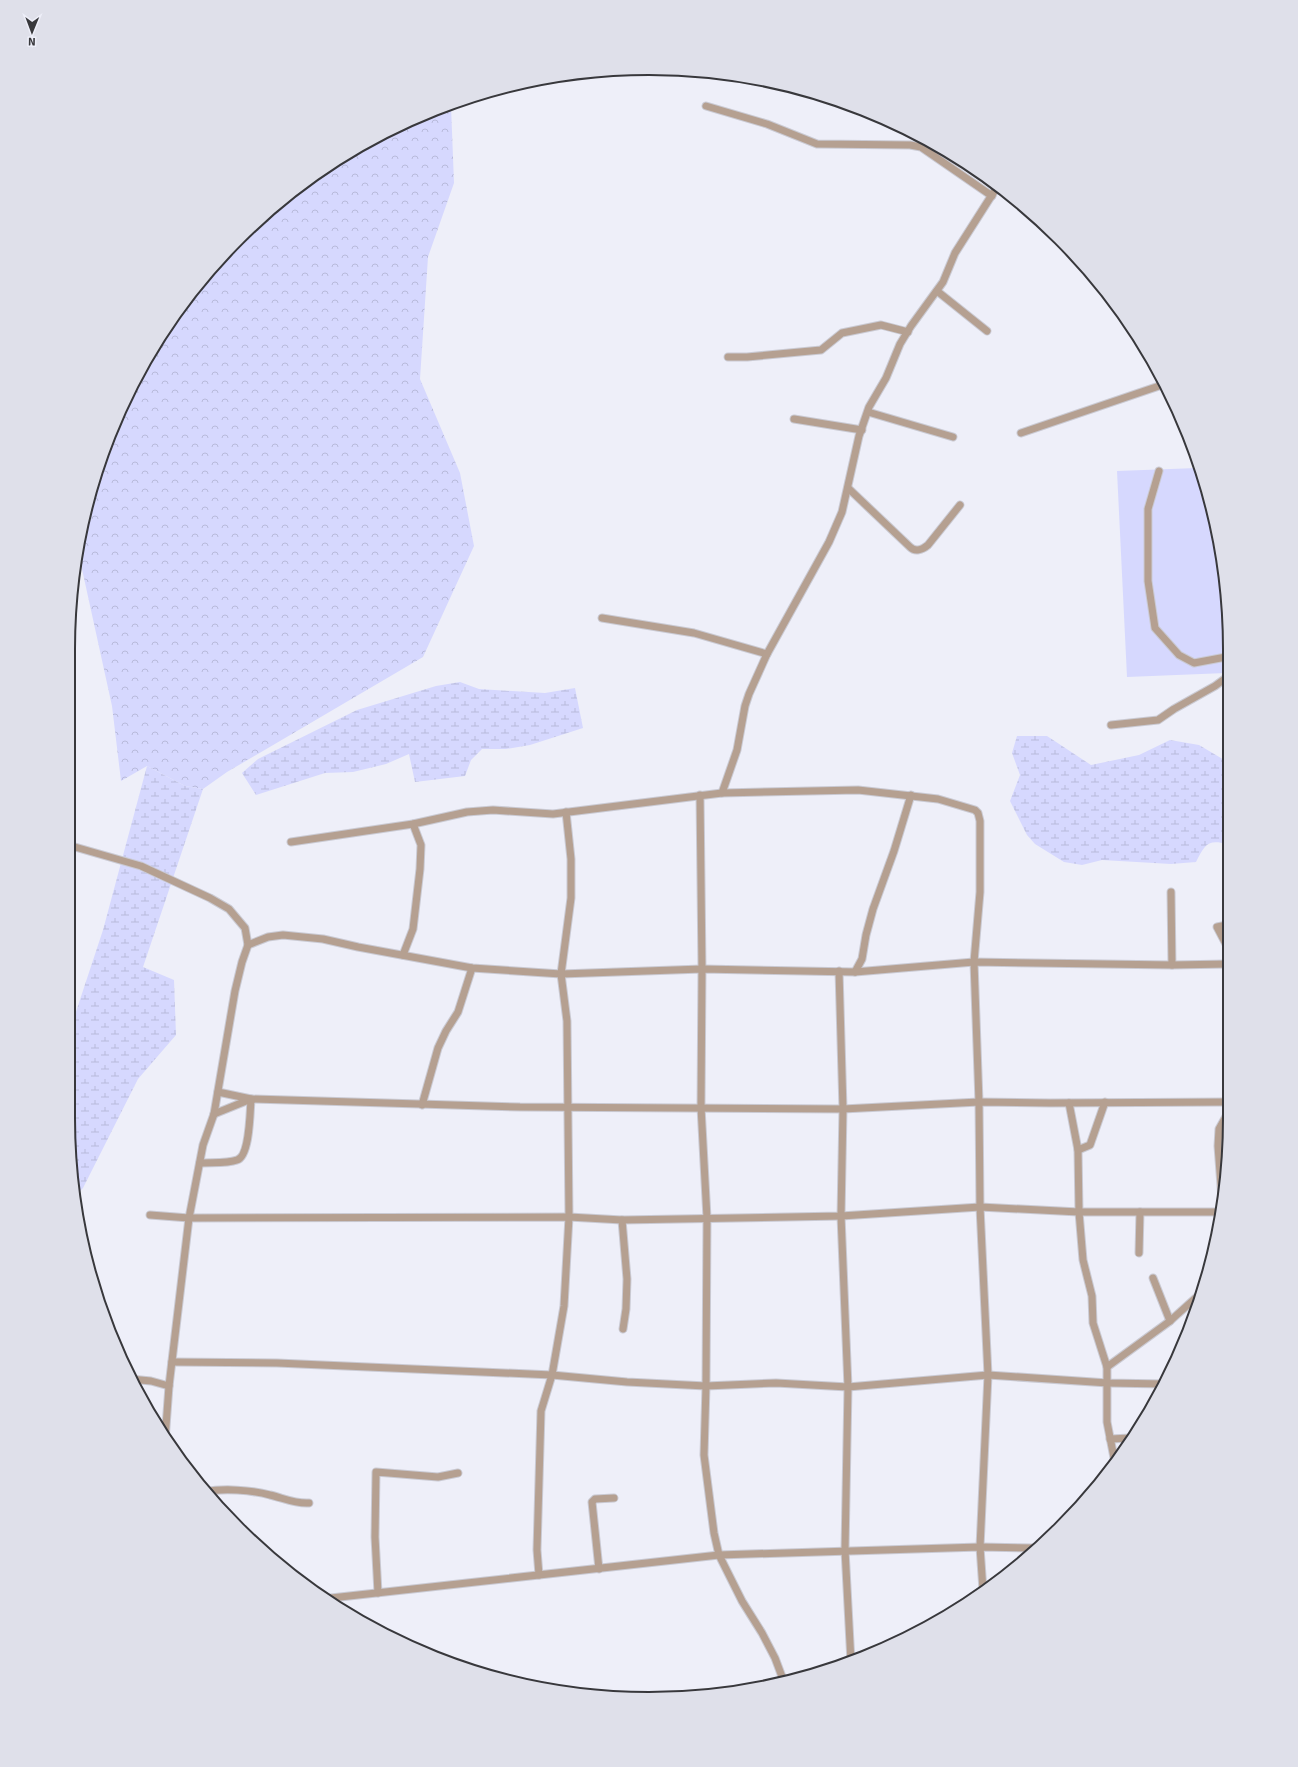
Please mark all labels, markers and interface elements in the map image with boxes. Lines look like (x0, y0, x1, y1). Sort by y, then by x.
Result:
north arrow (12, 12, 52, 52)
text: N (28, 35, 36, 48)

